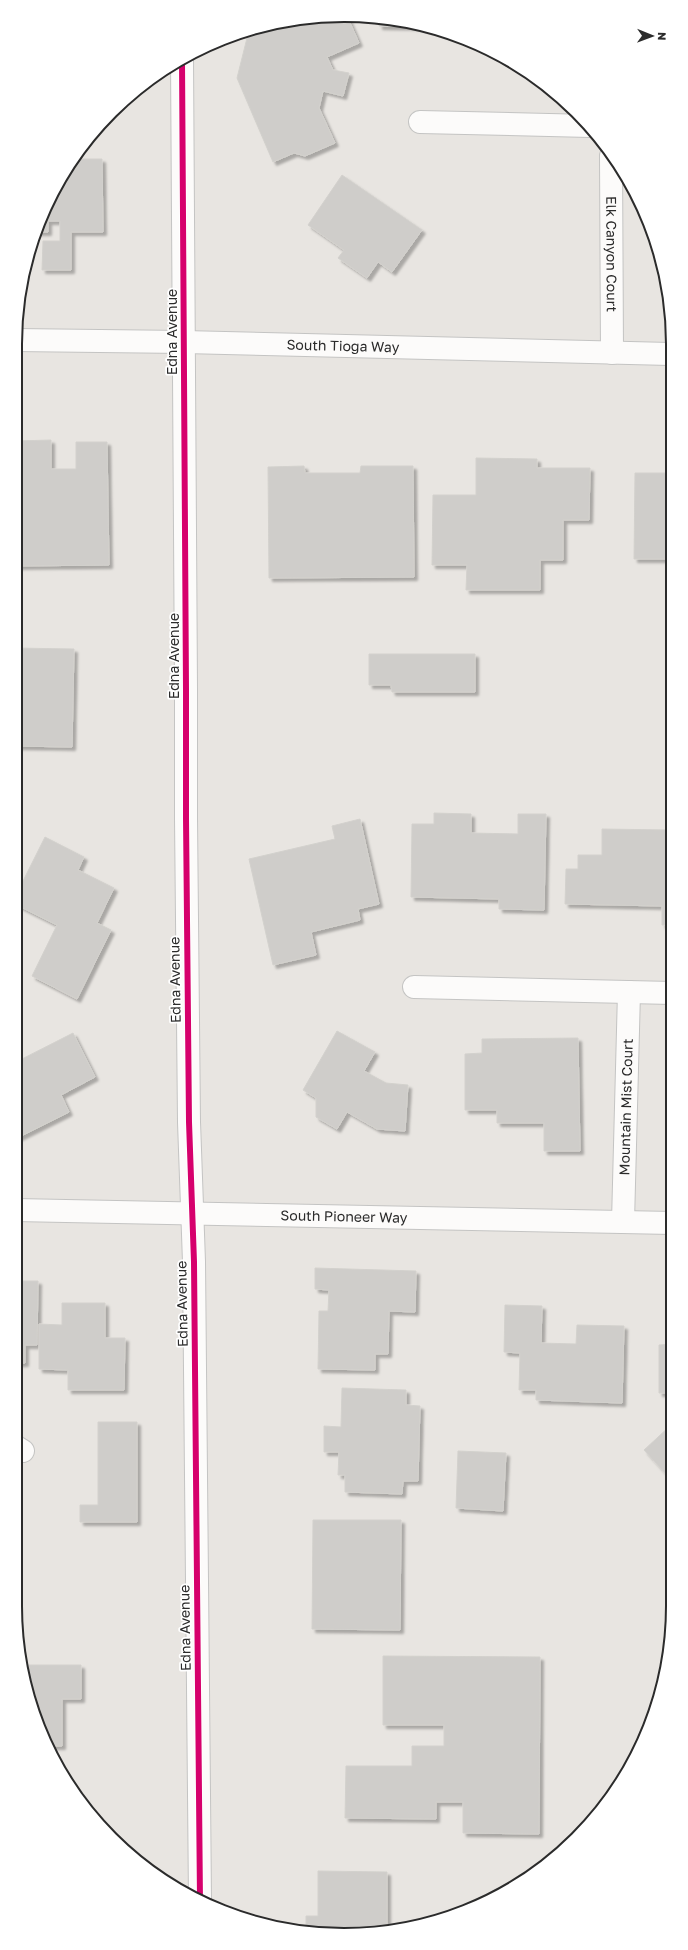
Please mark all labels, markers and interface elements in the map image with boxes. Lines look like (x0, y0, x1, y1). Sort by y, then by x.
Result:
north arrow (632, 16, 672, 56)
text: N (656, 32, 669, 40)
street label: Elk Canyon Court (603, 196, 621, 312)
street label: Edna Avenue (163, 289, 180, 375)
street label: South Tioga Way (286, 336, 400, 355)
street label: Edna Avenue (165, 613, 182, 699)
street label: Edna Avenue (165, 937, 184, 1023)
street label: Mountain Mist Court (615, 1038, 636, 1176)
street label: South Pioneer Way (280, 1206, 408, 1226)
street label: Edna Avenue (172, 1261, 191, 1347)
street label: Edna Avenue (175, 1585, 194, 1671)

